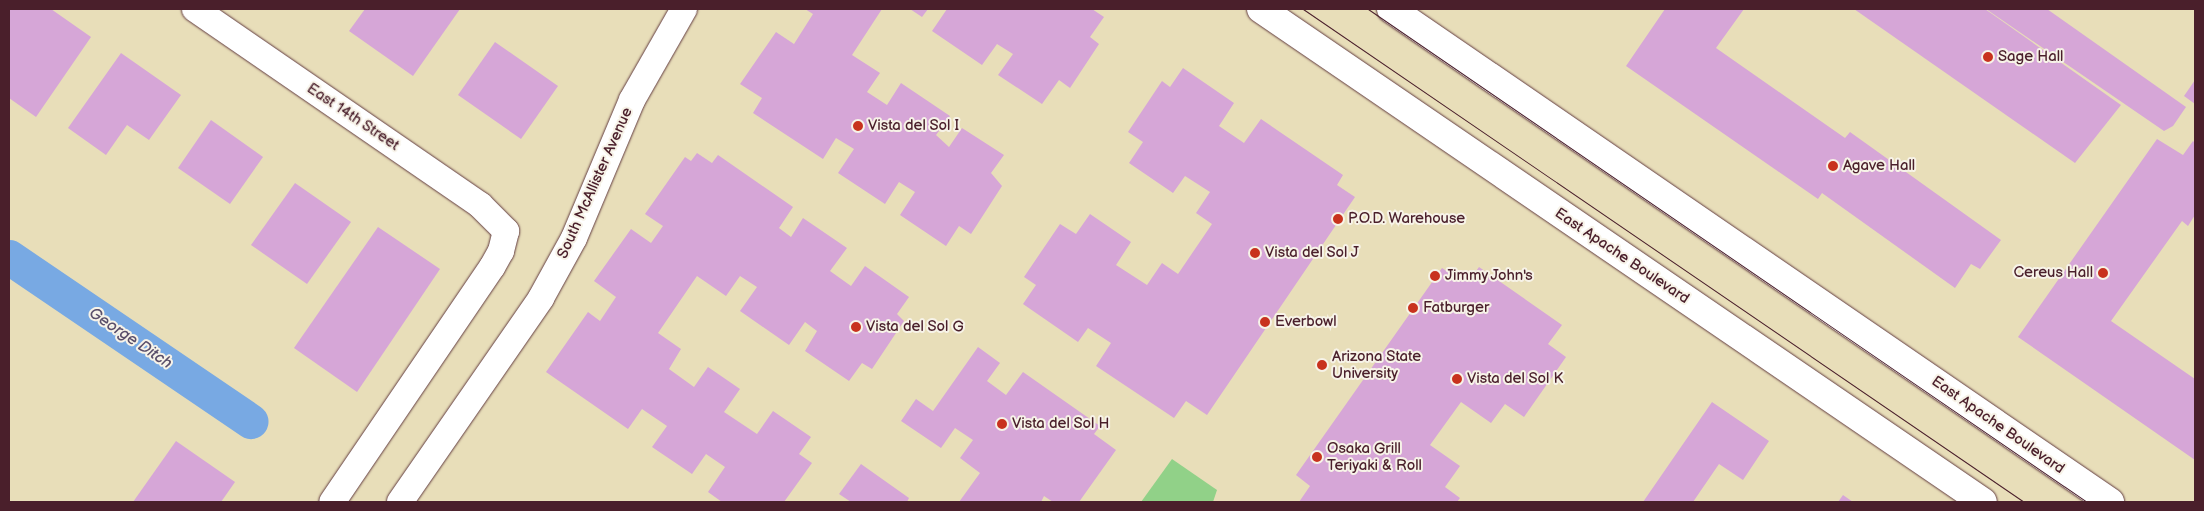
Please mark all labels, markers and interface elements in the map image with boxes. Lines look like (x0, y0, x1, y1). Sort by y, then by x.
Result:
place label: Sage Hall (1998, 48, 2063, 66)
marker: Sage Hall (1982, 51, 1994, 63)
street label: East 14th Street (303, 79, 403, 155)
street label: South McAllister Avenue (554, 105, 636, 261)
place label: Vista del Sol I (868, 117, 959, 135)
marker: Vista del Sol I (852, 120, 864, 132)
place label: Agave Hall (1843, 157, 1915, 175)
marker: Agave Hall (1827, 160, 1839, 172)
street label: East Apache Boulevard (1551, 204, 1693, 308)
place label: P.O.D. Warehouse (1348, 210, 1466, 228)
marker: P.O.D. Warehouse (1332, 213, 1344, 225)
place label: Vista del Sol J (1265, 244, 1360, 262)
marker: Vista del Sol J (1249, 247, 1261, 259)
place label: Cereus Hall (2013, 264, 2093, 282)
place label: Jimmy John's (1445, 267, 1535, 285)
marker: Cereus Hall (2097, 267, 2109, 279)
marker: Jimmy John's (1429, 270, 1441, 282)
place label: Fatburger (1423, 299, 1489, 317)
marker: Fatburger (1407, 302, 1419, 314)
water label: George Ditch (85, 304, 175, 374)
place label: Everbowl (1275, 313, 1337, 331)
marker: Everbowl (1259, 316, 1271, 328)
place label: Vista del Sol G (866, 318, 964, 336)
marker: Vista del Sol G (850, 321, 862, 333)
place label: Arizona State University (1332, 347, 1421, 382)
marker: Arizona State University (1316, 359, 1328, 371)
place label: Vista del Sol K (1467, 370, 1563, 388)
street label: East Apache Boulevard (1928, 372, 2068, 478)
marker: Vista del Sol K (1451, 373, 1463, 385)
place label: Vista del Sol H (1012, 415, 1110, 433)
marker: Vista del Sol H (996, 418, 1008, 430)
place label: Osaka Grill Teriyaki & Roll (1327, 439, 1422, 474)
marker: Osaka Grill Teriyaki & Roll (1311, 451, 1323, 463)

